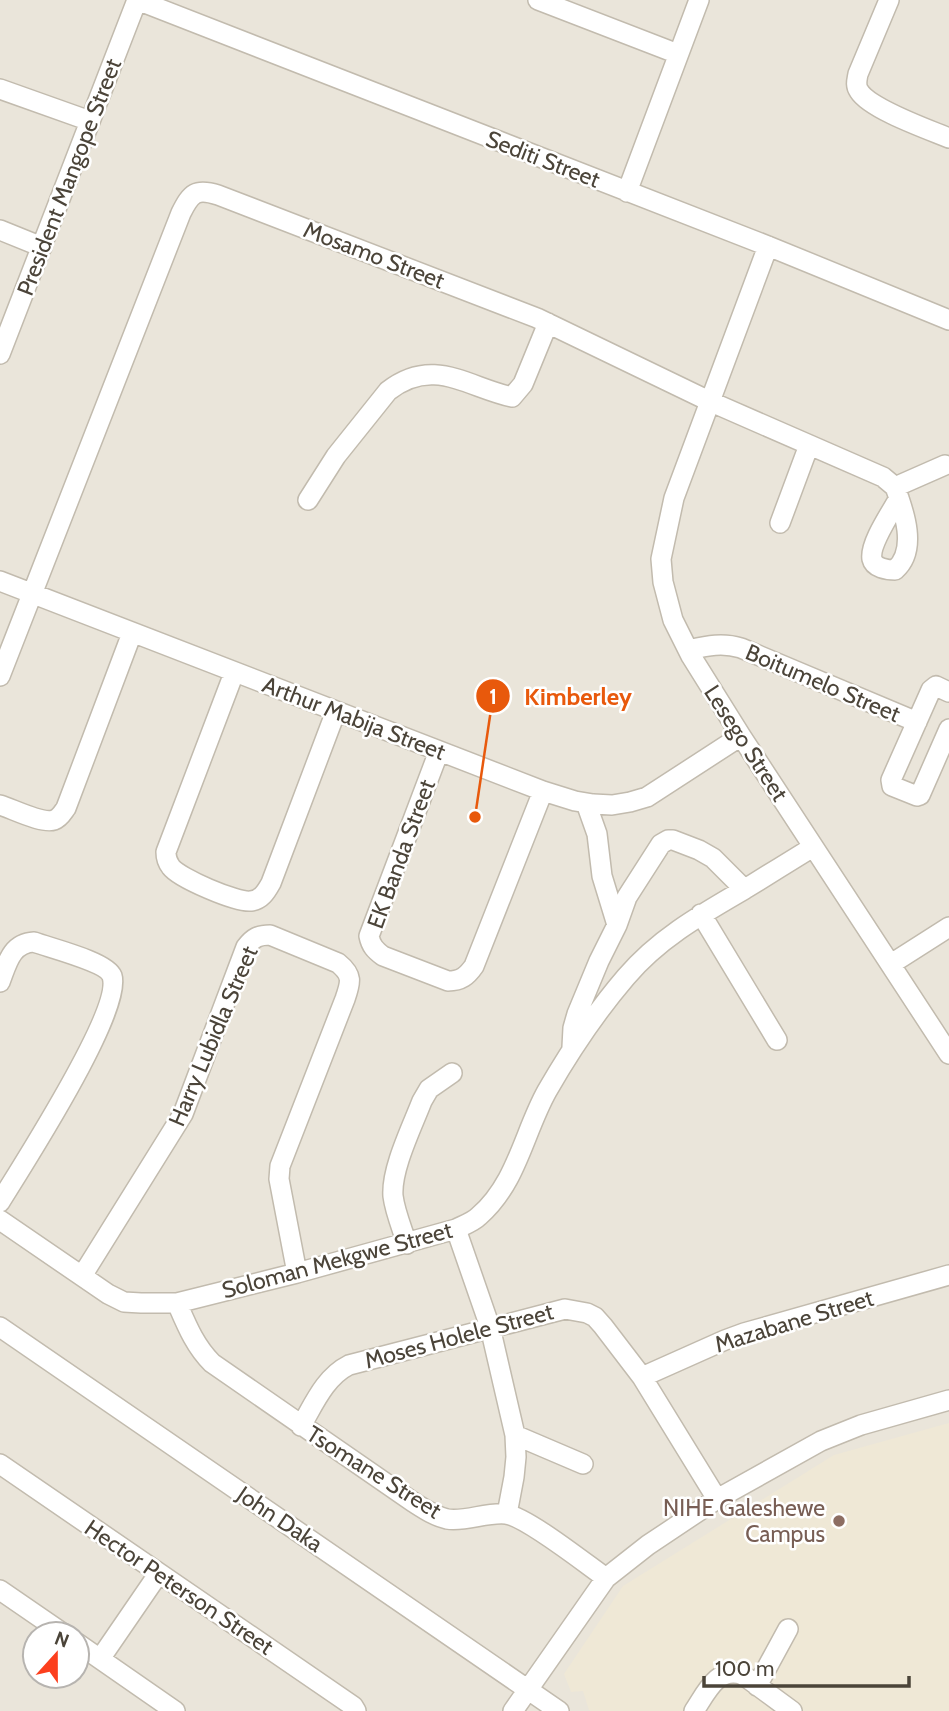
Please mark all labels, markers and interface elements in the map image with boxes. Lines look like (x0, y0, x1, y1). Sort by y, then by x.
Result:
street label: President Mangope Street (11, 54, 127, 299)
street label: Sediti Street (482, 124, 604, 194)
street label: Mosamo Street (300, 215, 449, 295)
street label: Boitumelo Street (741, 638, 905, 728)
street label: Arthur Mabija Street (259, 670, 450, 766)
callout: Kimberley (475, 674, 646, 719)
street label: Lesego Street (698, 680, 794, 806)
text: Kimberley (524, 682, 632, 711)
text: 1 (489, 684, 497, 709)
street label: EK Banda Street (361, 775, 441, 932)
street label: Harry Lubidla Street (162, 942, 264, 1130)
street label: Soloman Mekgwe Street (219, 1216, 456, 1304)
street label: Mazabane Street (711, 1284, 877, 1358)
street label: Moses Holele Street (362, 1297, 557, 1375)
street label: Tsomane Street (302, 1420, 447, 1525)
street label: John Daka (231, 1480, 328, 1558)
place label: NIHE Galeshewe Campus (663, 1494, 825, 1548)
street label: Hector Peterson Street (79, 1513, 279, 1661)
marker: NIHE Galeshewe Campus (831, 1513, 847, 1529)
north arrow (21, 1620, 91, 1690)
text: N (52, 1626, 72, 1653)
scale bar (704, 1644, 909, 1688)
text: 100 m (715, 1656, 774, 1681)

